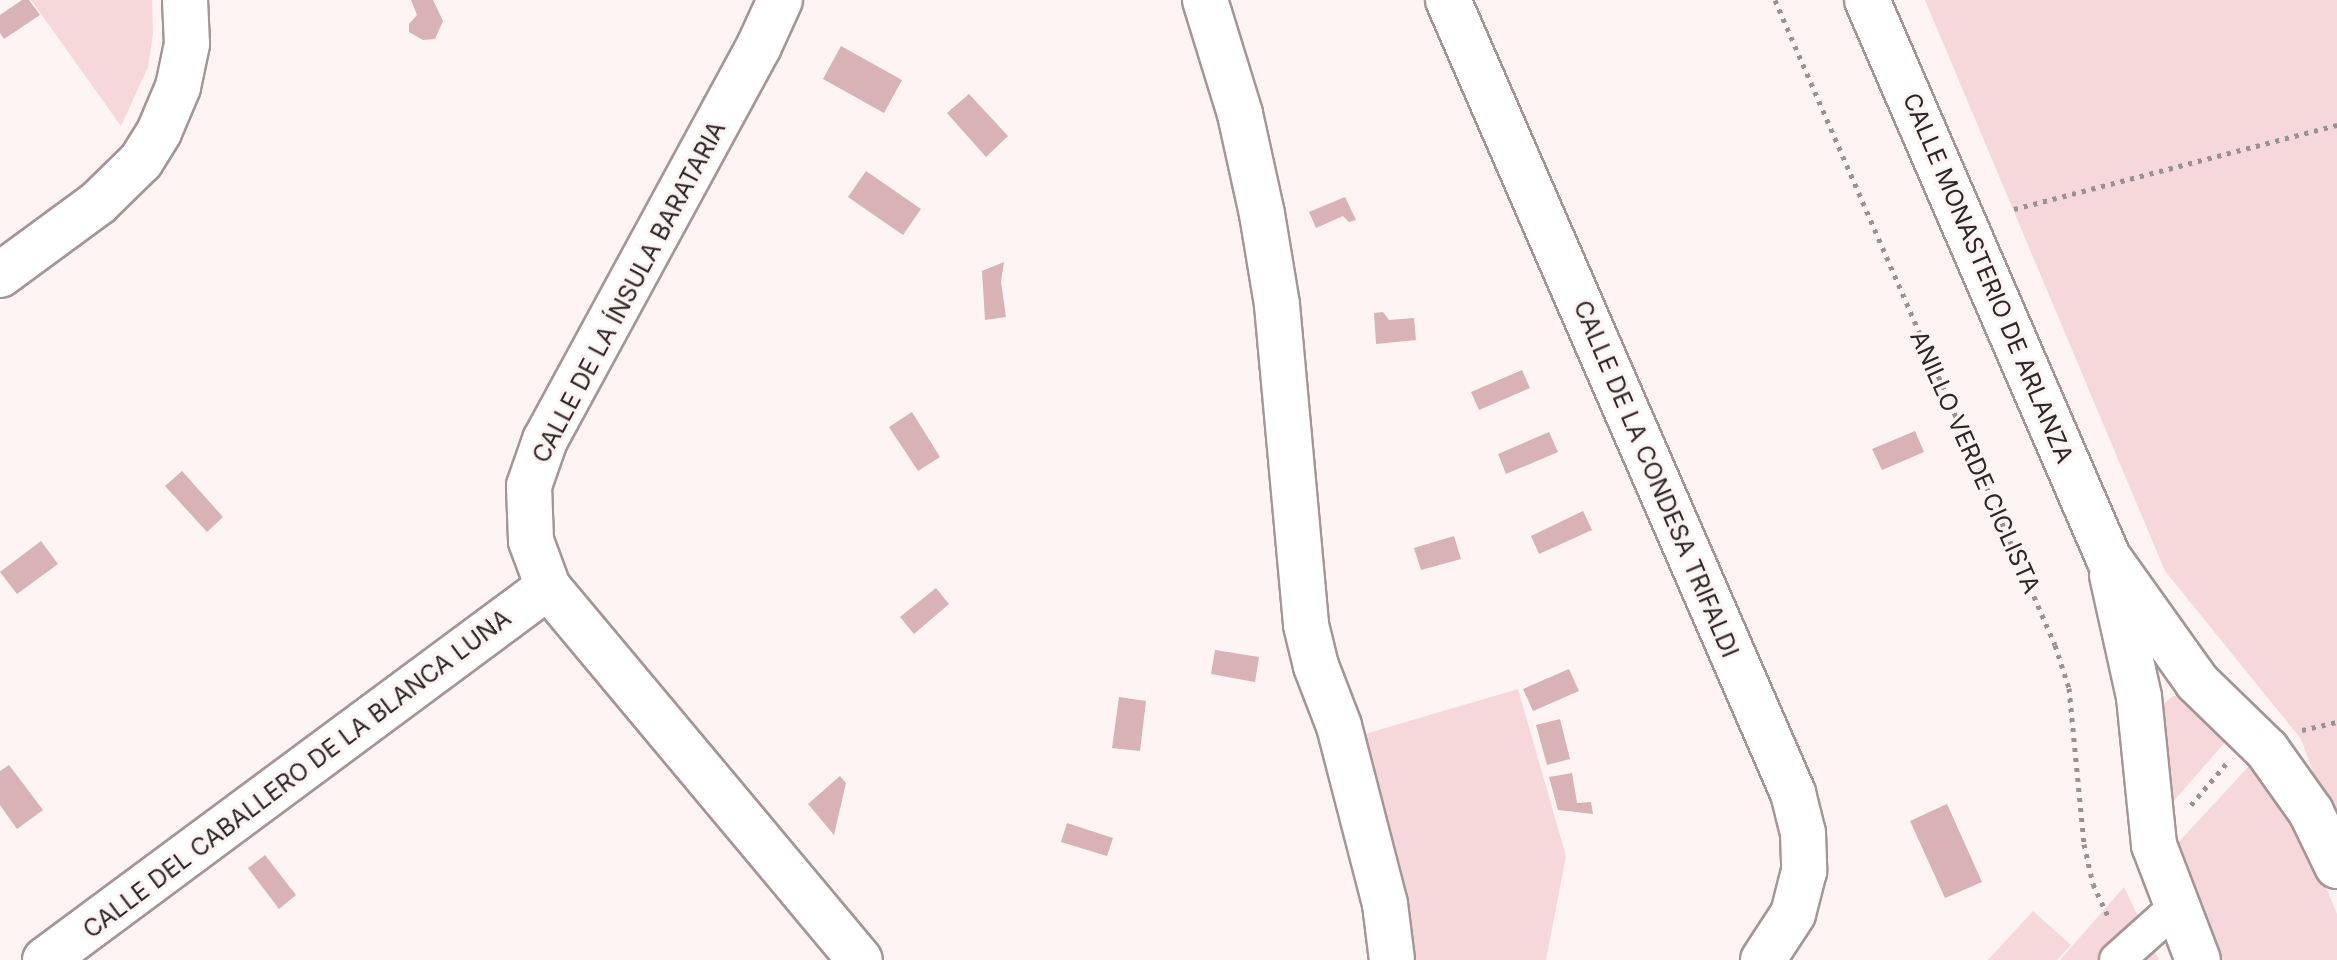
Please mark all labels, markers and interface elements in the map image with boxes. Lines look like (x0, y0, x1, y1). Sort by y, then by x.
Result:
street label: CALLE MONASTERIO DE ARLANZA (1897, 89, 2079, 467)
street label: CALLE DE LA ÍNSULA BARATARIA (526, 116, 732, 468)
street label: CALLE DE LA CONDESA TRIFALDI (1568, 296, 1744, 662)
street label: ANILLO VERDE CICLISTA (1904, 326, 2046, 598)
street label: CALLE DEL CABALLERO DE LA BLANCA LUNA (78, 604, 516, 944)

